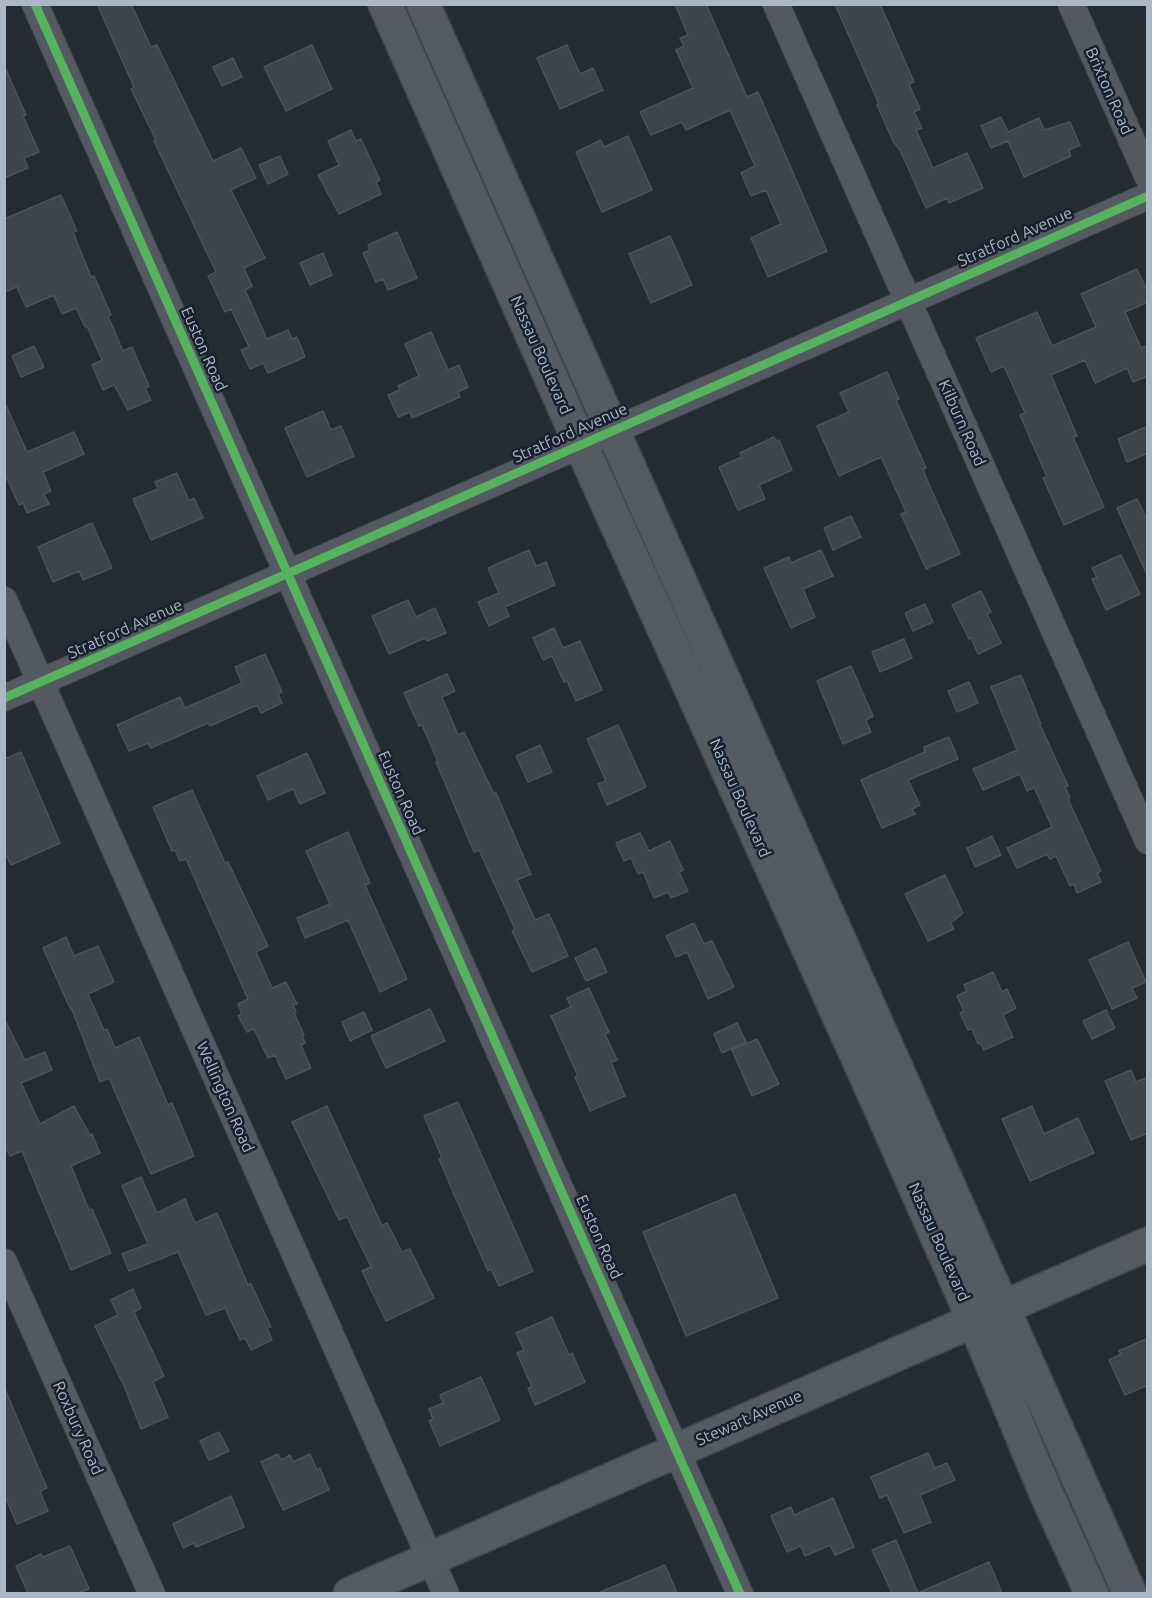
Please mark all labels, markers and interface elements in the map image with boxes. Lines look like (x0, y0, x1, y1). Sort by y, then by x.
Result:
street label: Brixton Road (1081, 44, 1137, 138)
street label: Stratford Avenue (955, 203, 1075, 271)
street label: Nassau Boulevard (506, 293, 576, 417)
street label: Euston Road (177, 304, 231, 394)
street label: Kilburn Road (934, 377, 990, 469)
street label: Stratford Avenue (510, 399, 630, 467)
street label: Stratford Avenue (65, 595, 185, 663)
street label: Nassau Boulevard (705, 736, 775, 860)
street label: Euston Road (374, 748, 428, 838)
street label: Wellington Road (192, 1039, 258, 1155)
street label: Nassau Boulevard (904, 1180, 974, 1304)
street label: Euston Road (572, 1192, 626, 1282)
street label: Roxbury Road (49, 1378, 107, 1478)
street label: Stewart Avenue (693, 1386, 805, 1450)

